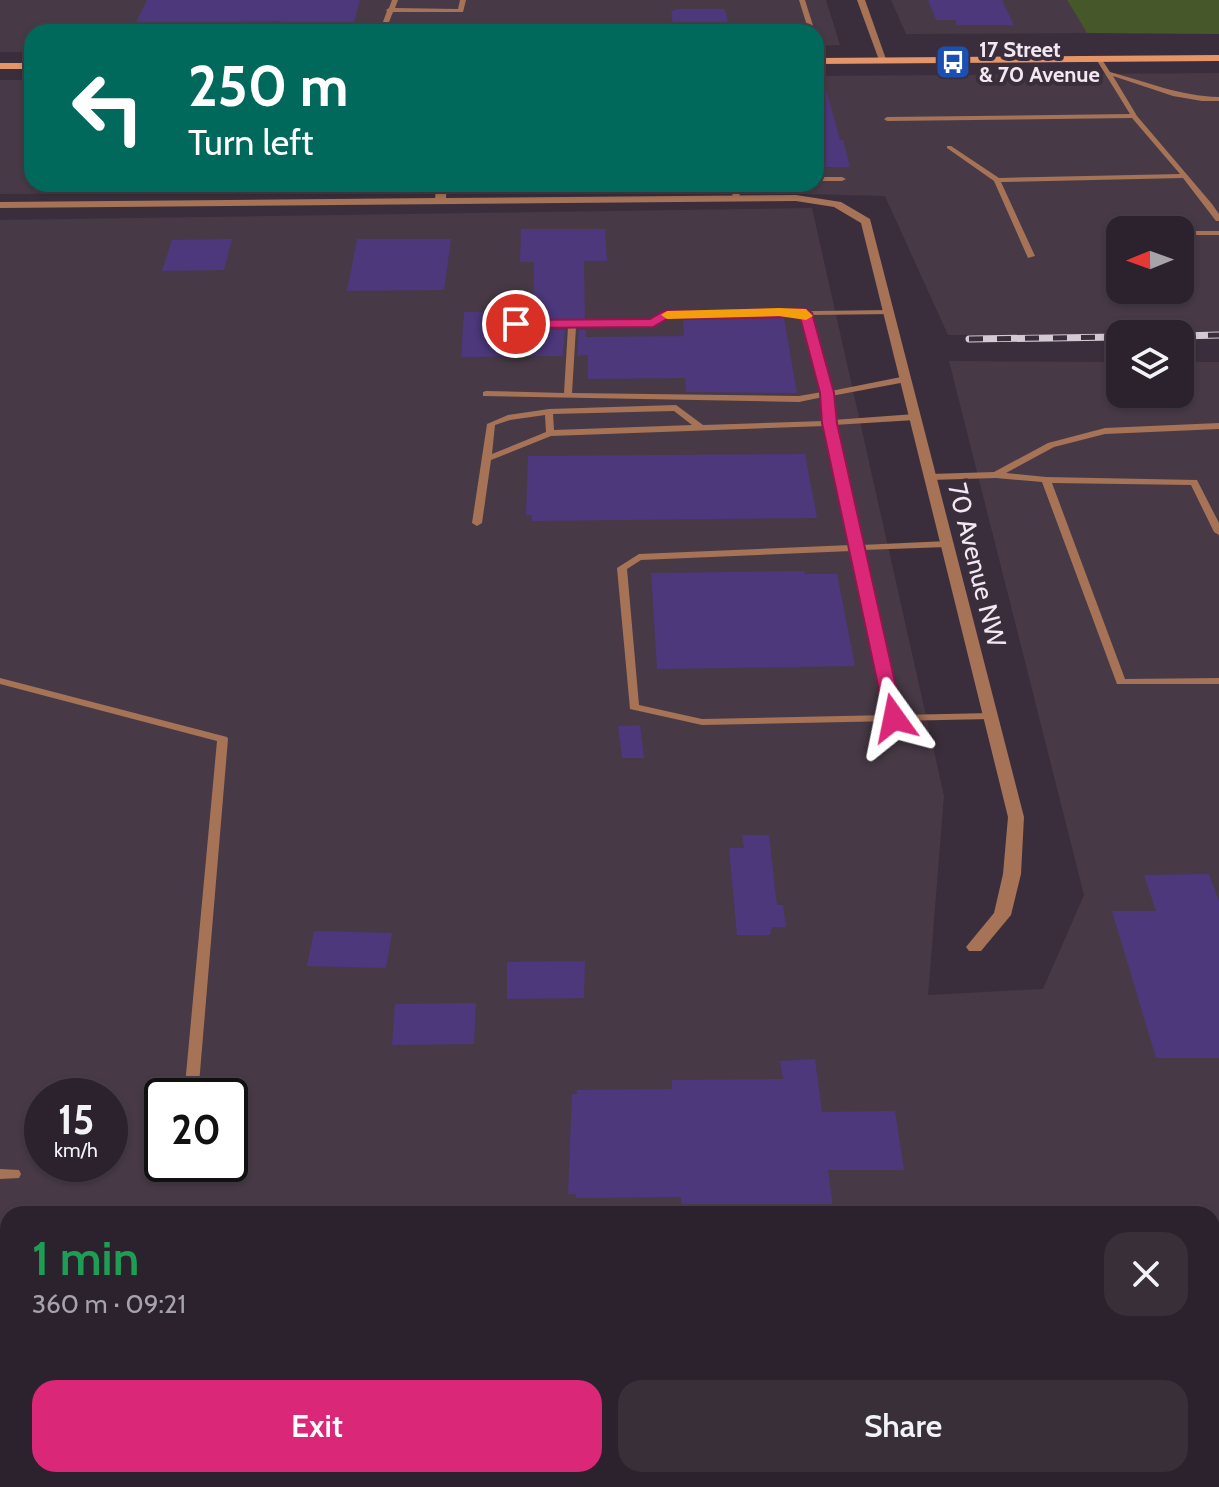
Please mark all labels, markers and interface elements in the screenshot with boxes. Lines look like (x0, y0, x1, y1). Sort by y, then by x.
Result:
place label: 17 Street & 70 Avenue (979, 36, 1100, 88)
bus stop icon: 17 Street & 70 Avenue (934, 43, 972, 81)
text: 250 m (188, 52, 349, 120)
icon: left (56, 56, 160, 160)
text: Turn left (188, 120, 313, 164)
north arrow (1106, 216, 1194, 304)
map controls (1106, 216, 1194, 408)
pin (482, 290, 550, 358)
icon: arrive (494, 302, 538, 346)
button: layers (1106, 320, 1194, 408)
street label: 70 Avenue NW (941, 480, 1013, 651)
position arrow (852, 676, 936, 760)
speed limit sign: 20 (144, 1078, 248, 1182)
text: 15 (58, 1095, 94, 1144)
text: km/h (54, 1138, 98, 1162)
text: 1 min (32, 1229, 139, 1287)
button: close (1104, 1232, 1188, 1316)
text: 360 m · 09:21 (32, 1288, 186, 1320)
button: Exit (32, 1380, 602, 1472)
button: Share (618, 1380, 1188, 1472)

